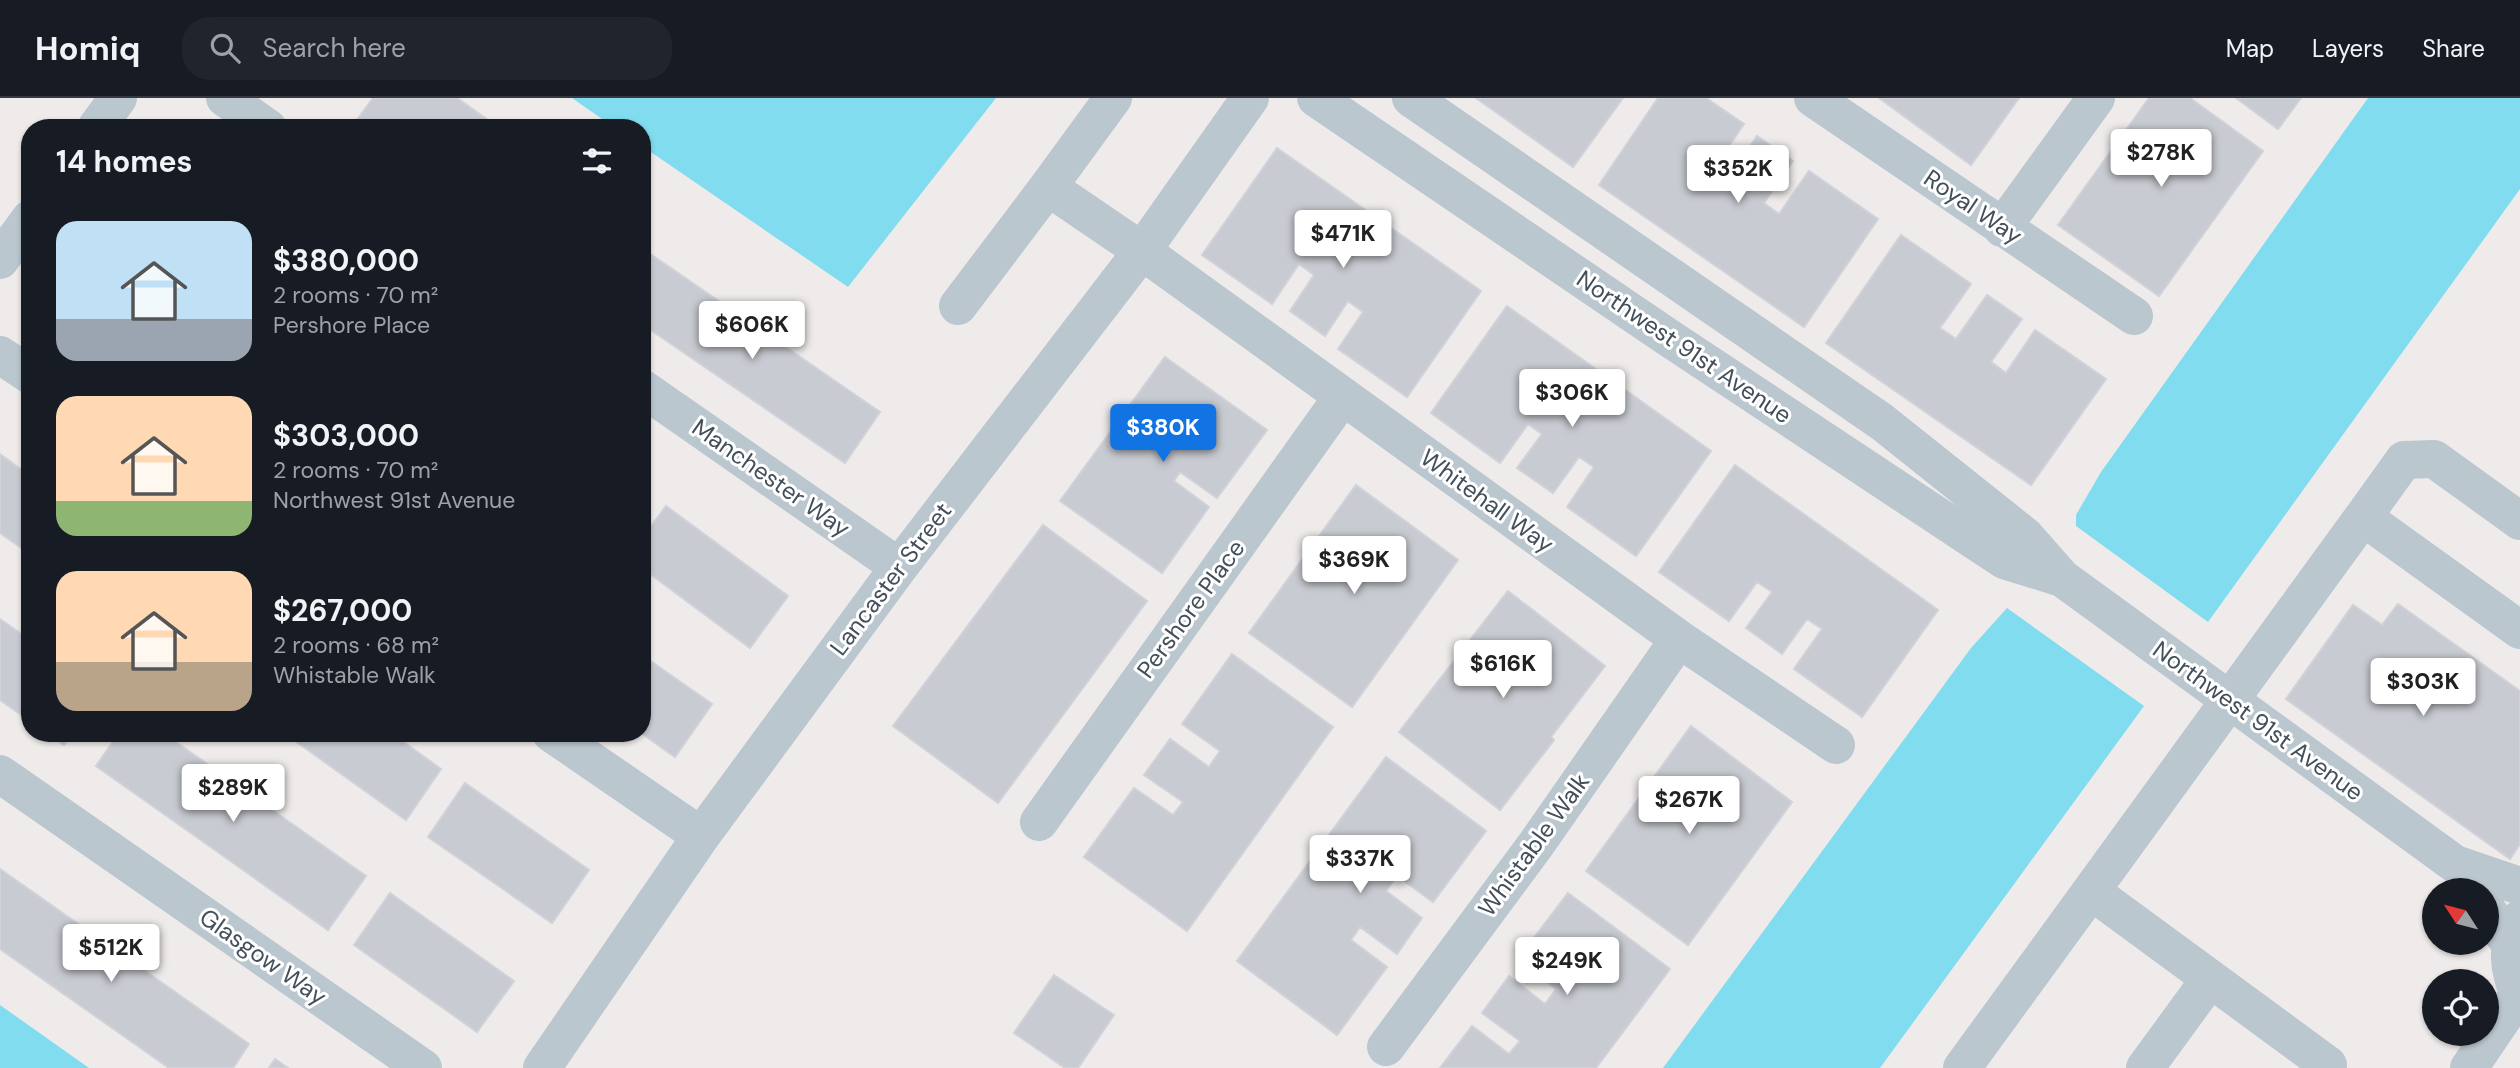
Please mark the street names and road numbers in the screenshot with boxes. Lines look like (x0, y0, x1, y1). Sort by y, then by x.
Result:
street label: Royal Way (1918, 162, 2028, 251)
street label: Northwest 91st Avenue (1571, 263, 1798, 430)
street label: Manchester Way (686, 412, 856, 544)
street label: Whitehall Way (1414, 442, 1560, 559)
street label: Lancaster Street (823, 496, 958, 661)
street label: Pershore Place (1130, 533, 1251, 684)
street label: Northwest 91st Avenue (2147, 634, 2370, 807)
street label: Whistable Walk (1471, 767, 1596, 922)
street label: Glasgow Way (194, 901, 333, 1012)

